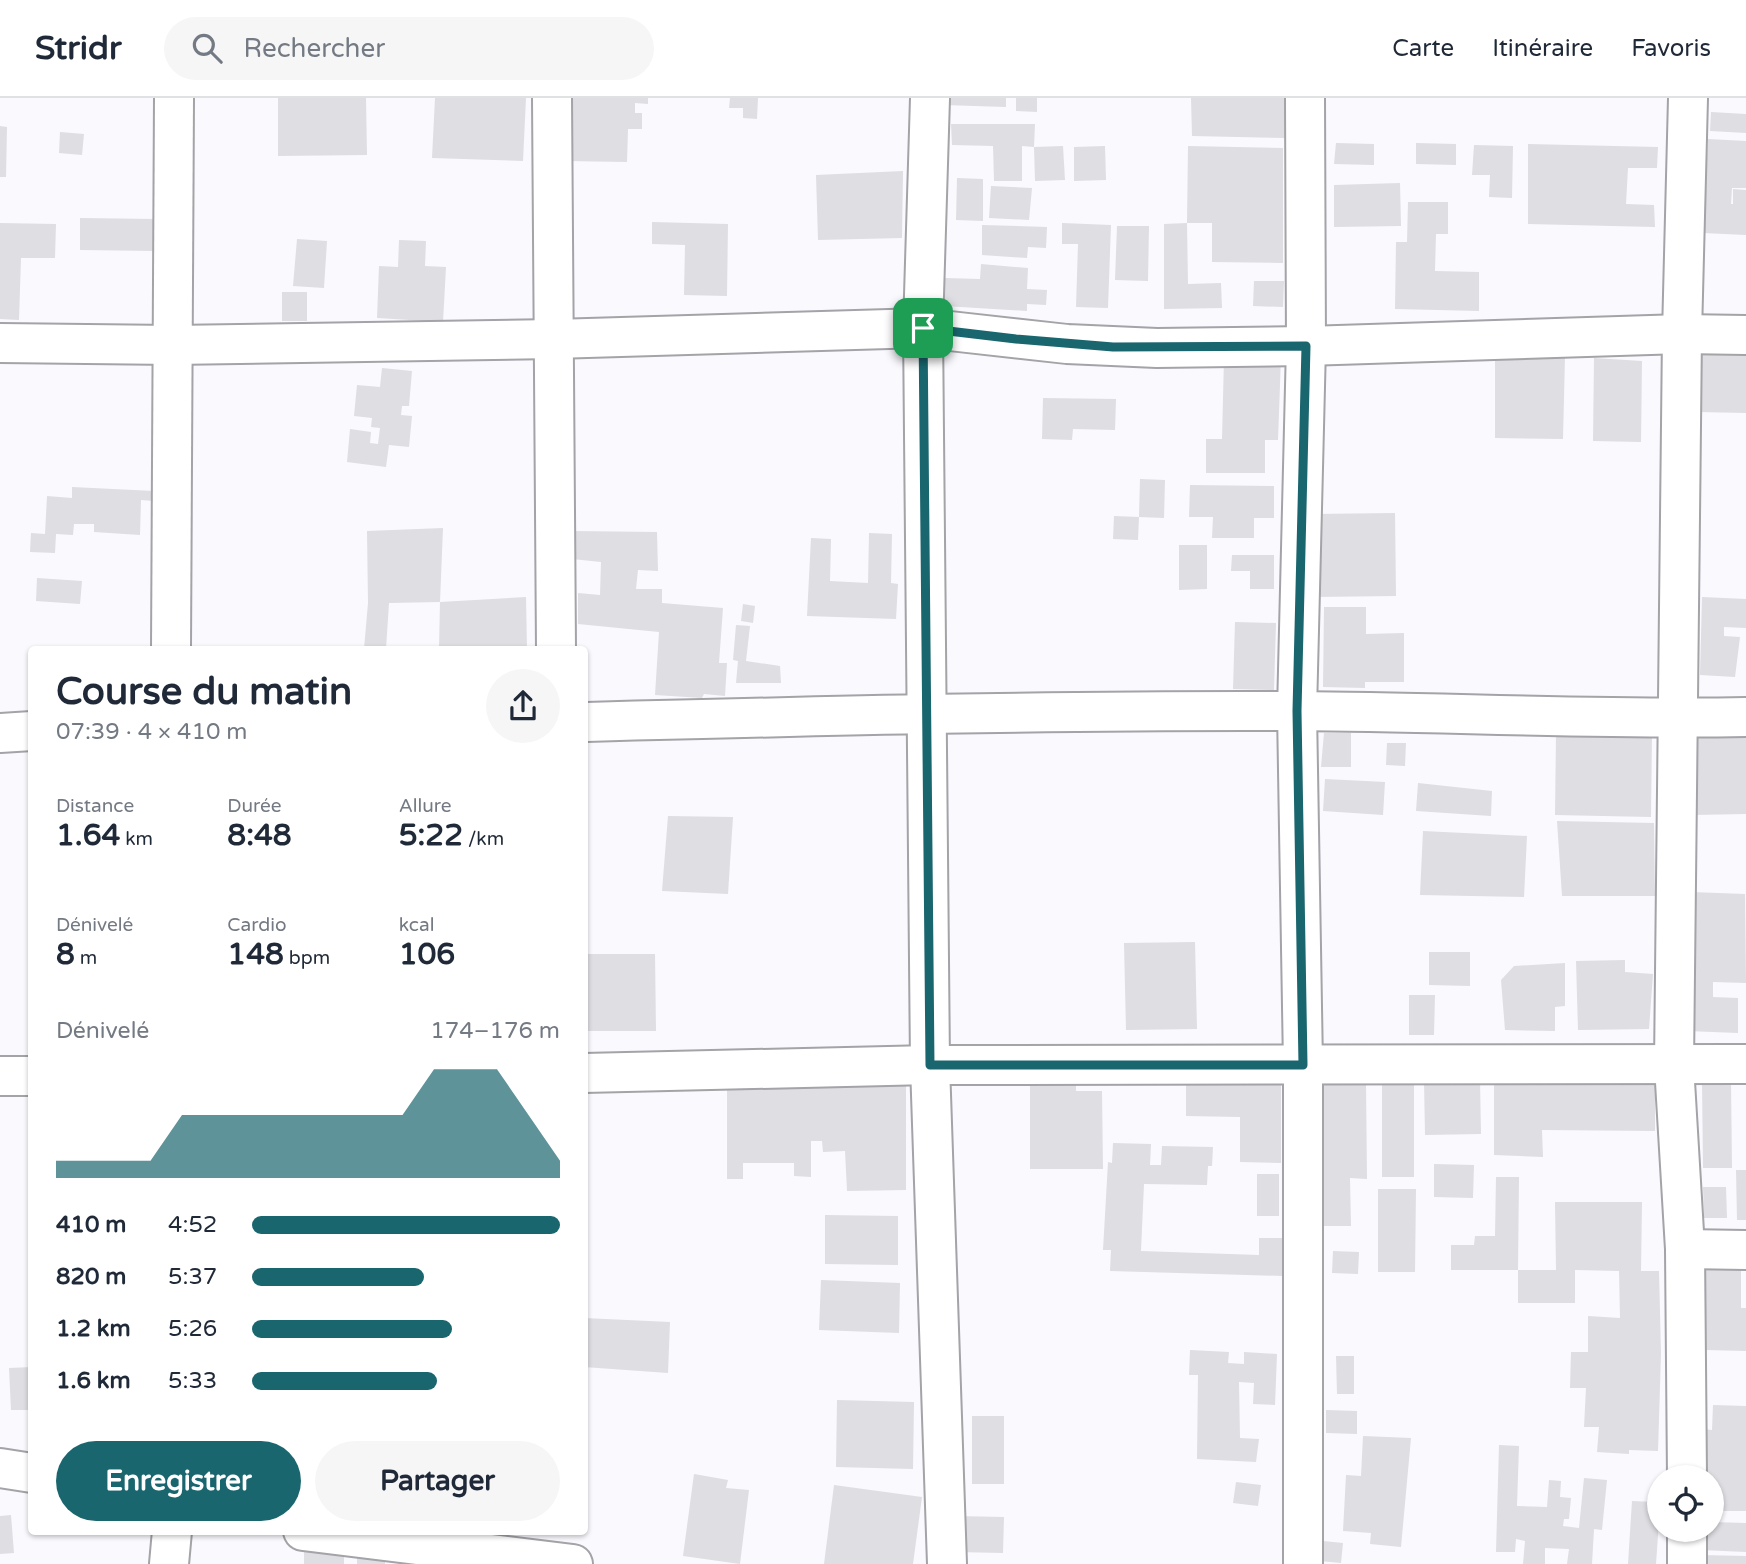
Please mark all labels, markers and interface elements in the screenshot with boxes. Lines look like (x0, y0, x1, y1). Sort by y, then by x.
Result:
search box (164, 17, 654, 80)
text: Stridr (35, 29, 122, 68)
icon: search (188, 29, 226, 67)
text: Rechercher (244, 33, 385, 64)
text: Carte (1392, 34, 1454, 63)
text: Itinéraire (1492, 34, 1593, 63)
text: Favoris (1631, 34, 1711, 63)
pin (893, 298, 953, 358)
icon: arrive (904, 309, 942, 347)
text: Course du matin (56, 669, 352, 715)
button: share (486, 669, 560, 743)
text: 07:39 · 4 × 410 m (56, 718, 247, 746)
text: Distance (56, 795, 134, 817)
text: Durée (227, 795, 282, 817)
text: Allure (399, 795, 452, 817)
text: 1.64 (56, 817, 120, 854)
text: 8:48 (227, 817, 292, 854)
text: 5:22 (399, 817, 463, 854)
text: km (120, 828, 153, 850)
text: /km (463, 828, 504, 850)
text: Dénivelé (56, 914, 133, 936)
text: Cardio (227, 914, 286, 936)
text: kcal (399, 914, 434, 936)
text: 8 (56, 936, 75, 973)
text: 148 (227, 936, 284, 973)
text: 106 (399, 936, 455, 973)
text: m (75, 947, 97, 969)
text: bpm (284, 947, 330, 969)
text: Dénivelé (56, 1017, 149, 1045)
text: 174–176 m (430, 1017, 560, 1045)
text: 410 m (56, 1211, 126, 1239)
text: 4:52 (168, 1211, 217, 1239)
text: 820 m (56, 1263, 126, 1291)
text: 5:37 (168, 1263, 217, 1291)
text: 1.2 km (56, 1315, 131, 1343)
text: 5:26 (168, 1315, 217, 1343)
text: 1.6 km (56, 1367, 131, 1395)
text: 5:33 (168, 1367, 217, 1395)
button: Enregistrer (56, 1441, 301, 1521)
button: Partager (315, 1441, 560, 1521)
map controls (1647, 1465, 1724, 1542)
button: locate (1647, 1465, 1724, 1542)

